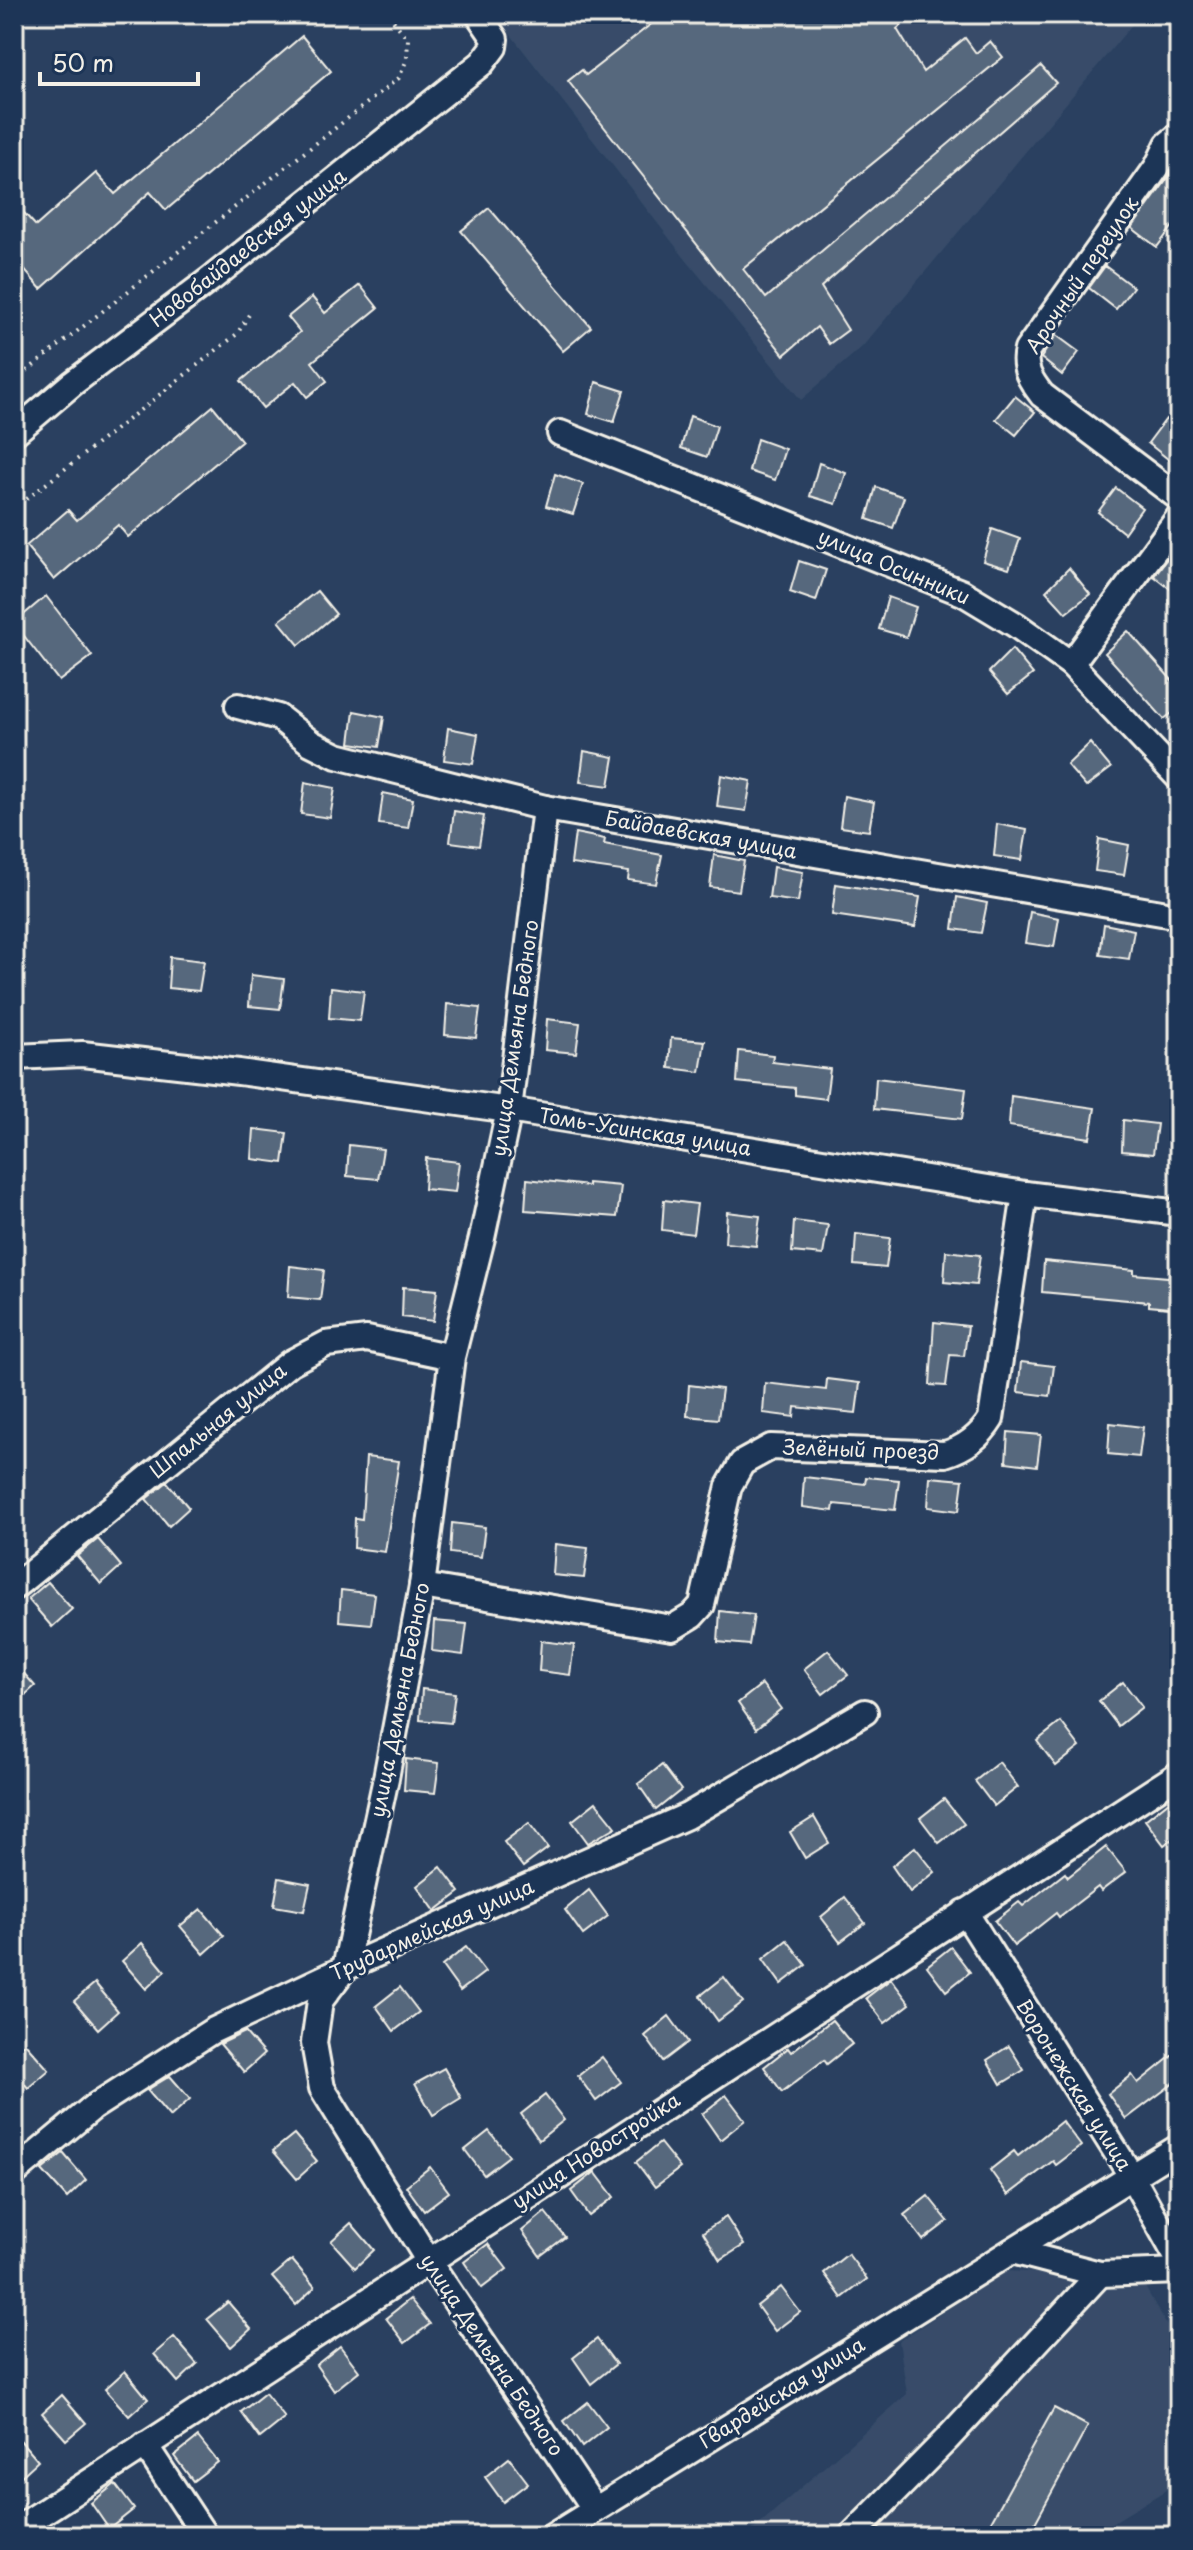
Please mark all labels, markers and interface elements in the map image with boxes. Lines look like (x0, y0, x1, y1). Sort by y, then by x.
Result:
scale bar (40, 36, 198, 86)
text: 50 m (52, 44, 114, 80)
street label: Новобайдаевская улица (143, 160, 353, 334)
street label: Арочный переулок (1017, 190, 1145, 359)
street label: улица Осинники (814, 521, 975, 612)
street label: Байдаевская улица (603, 802, 800, 866)
street label: улица Демьяна Бедного (483, 918, 545, 1158)
street label: Томь-Усинская улица (537, 1099, 754, 1163)
street label: Шпальная улица (142, 1355, 293, 1485)
street label: Зелёный проезд (782, 1431, 940, 1467)
street label: улица Демьяна Бедного (362, 1580, 437, 1820)
street label: Трудармейская улица (325, 1870, 539, 1988)
street label: Воронежская улица (1010, 1993, 1140, 2177)
street label: улица Новостройка (506, 2084, 686, 2216)
street label: улица Демьяна Бедного (414, 2247, 572, 2462)
street label: Гвардейская улица (693, 2329, 870, 2455)

